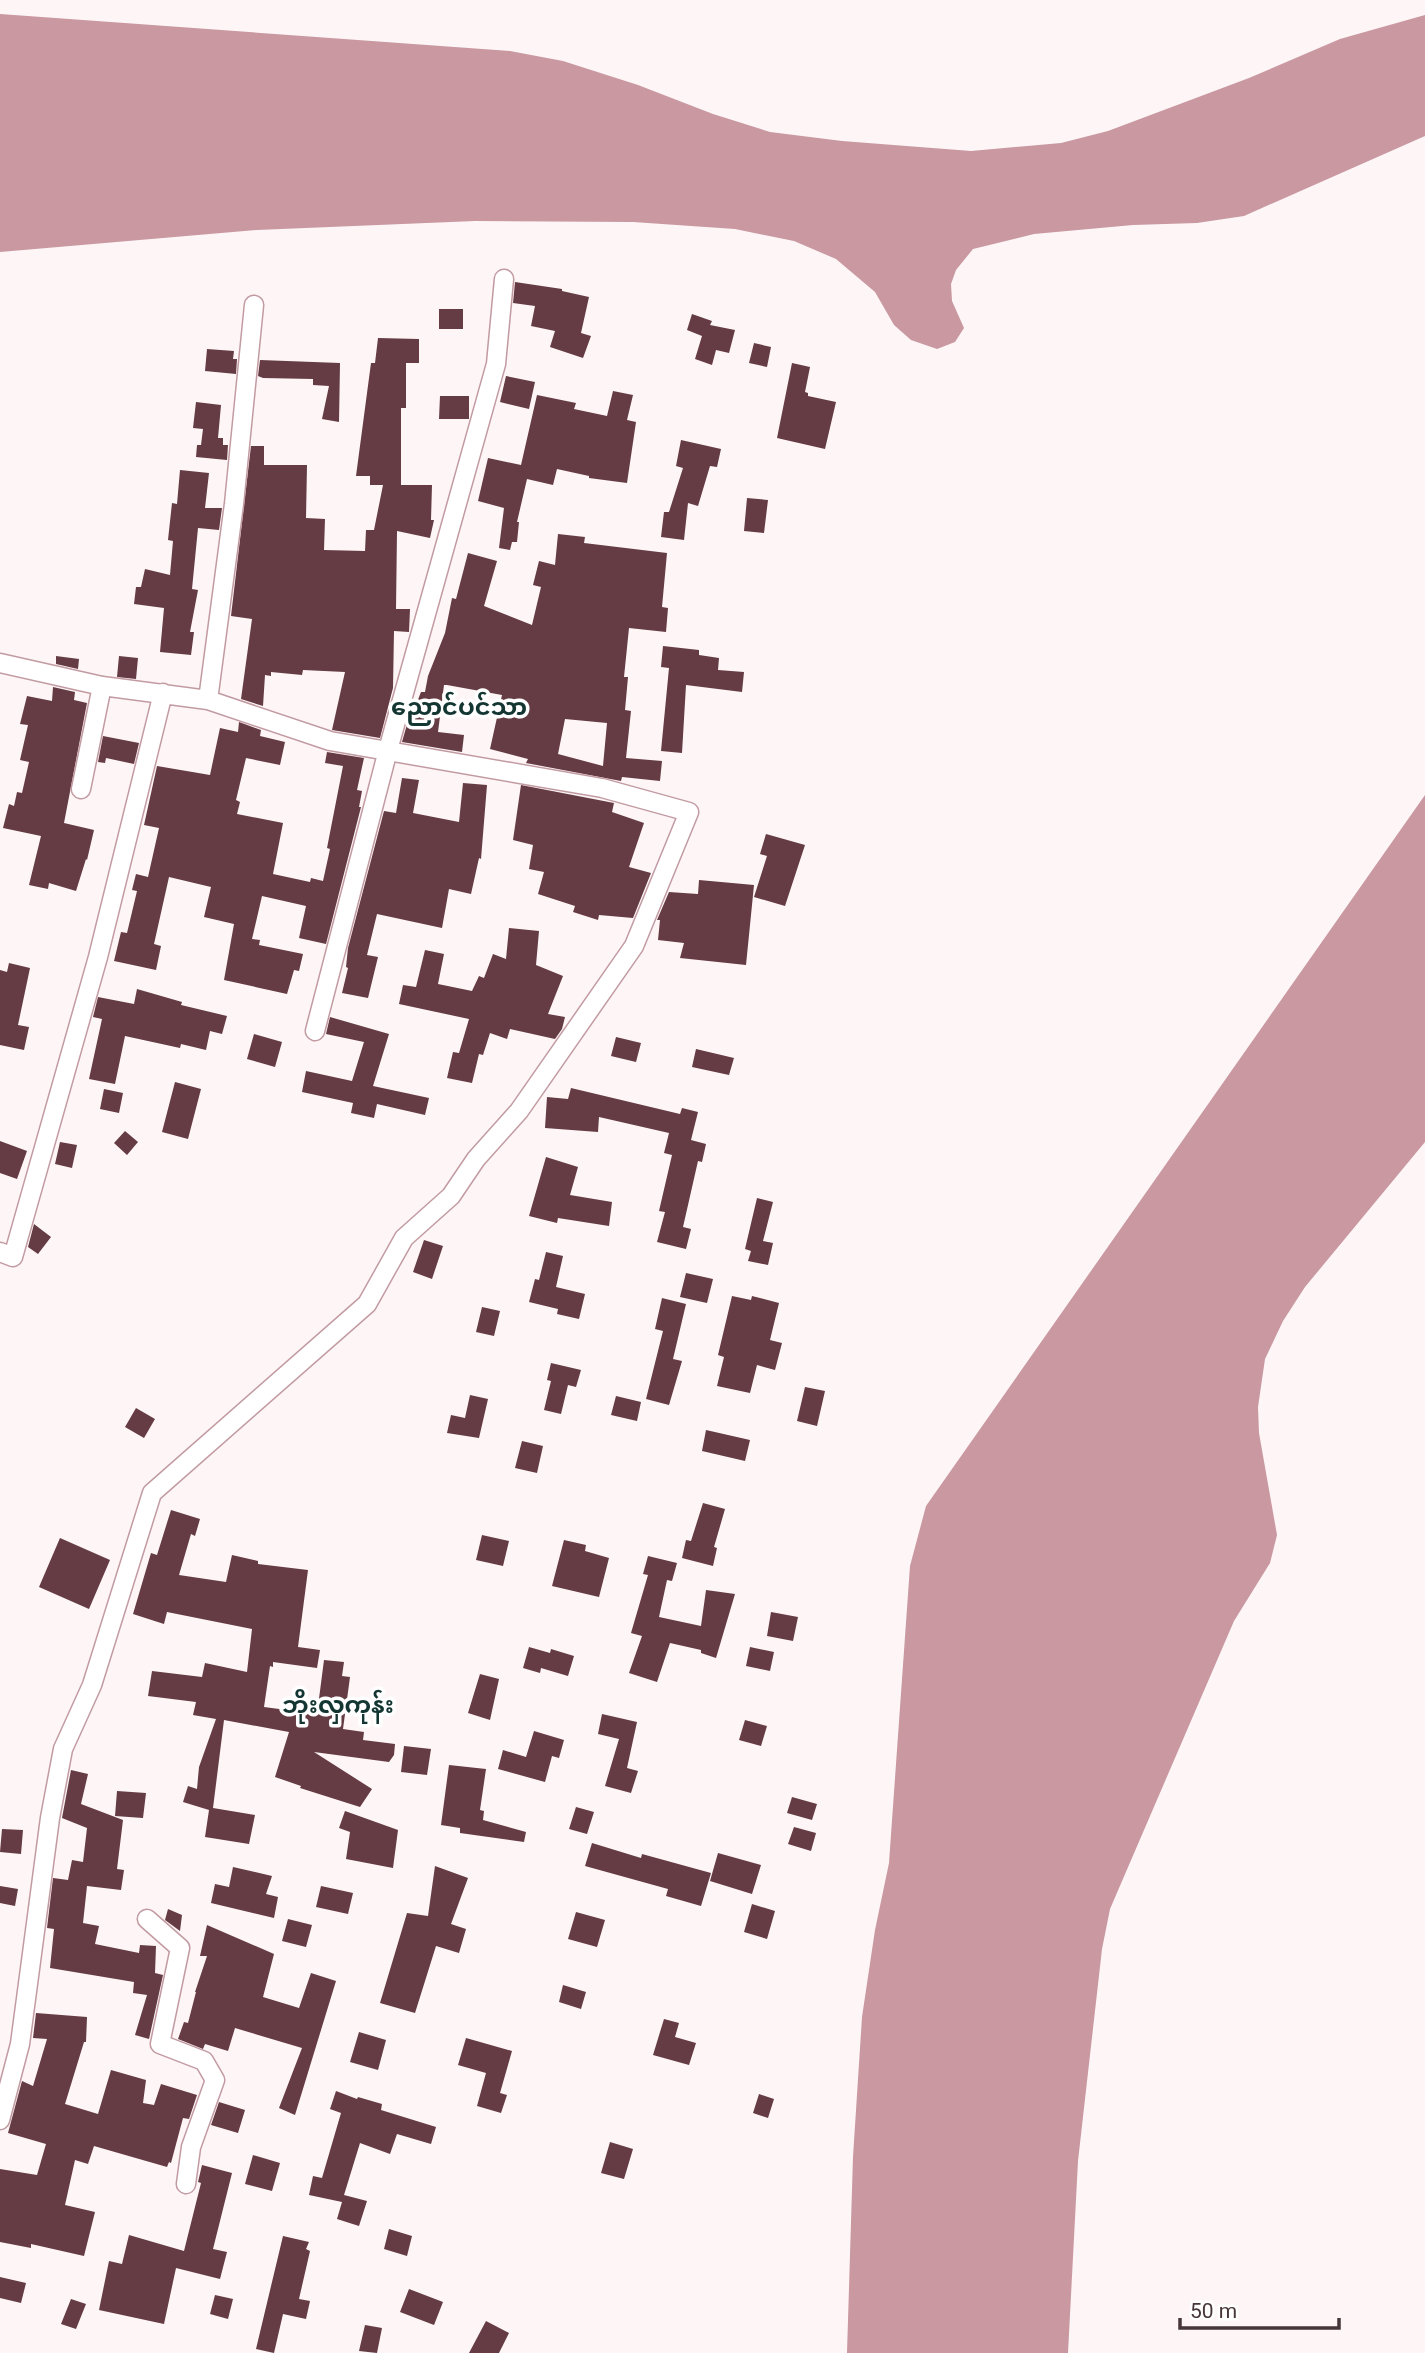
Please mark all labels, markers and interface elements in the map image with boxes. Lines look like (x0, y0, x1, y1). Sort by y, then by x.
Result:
district label: ညောင်ပင်သာ (391, 691, 527, 726)
district label: ဘိုးလှကုန်း (282, 1689, 394, 1724)
scale bar (1180, 2286, 1339, 2330)
text: 50 m (1190, 2299, 1237, 2323)

